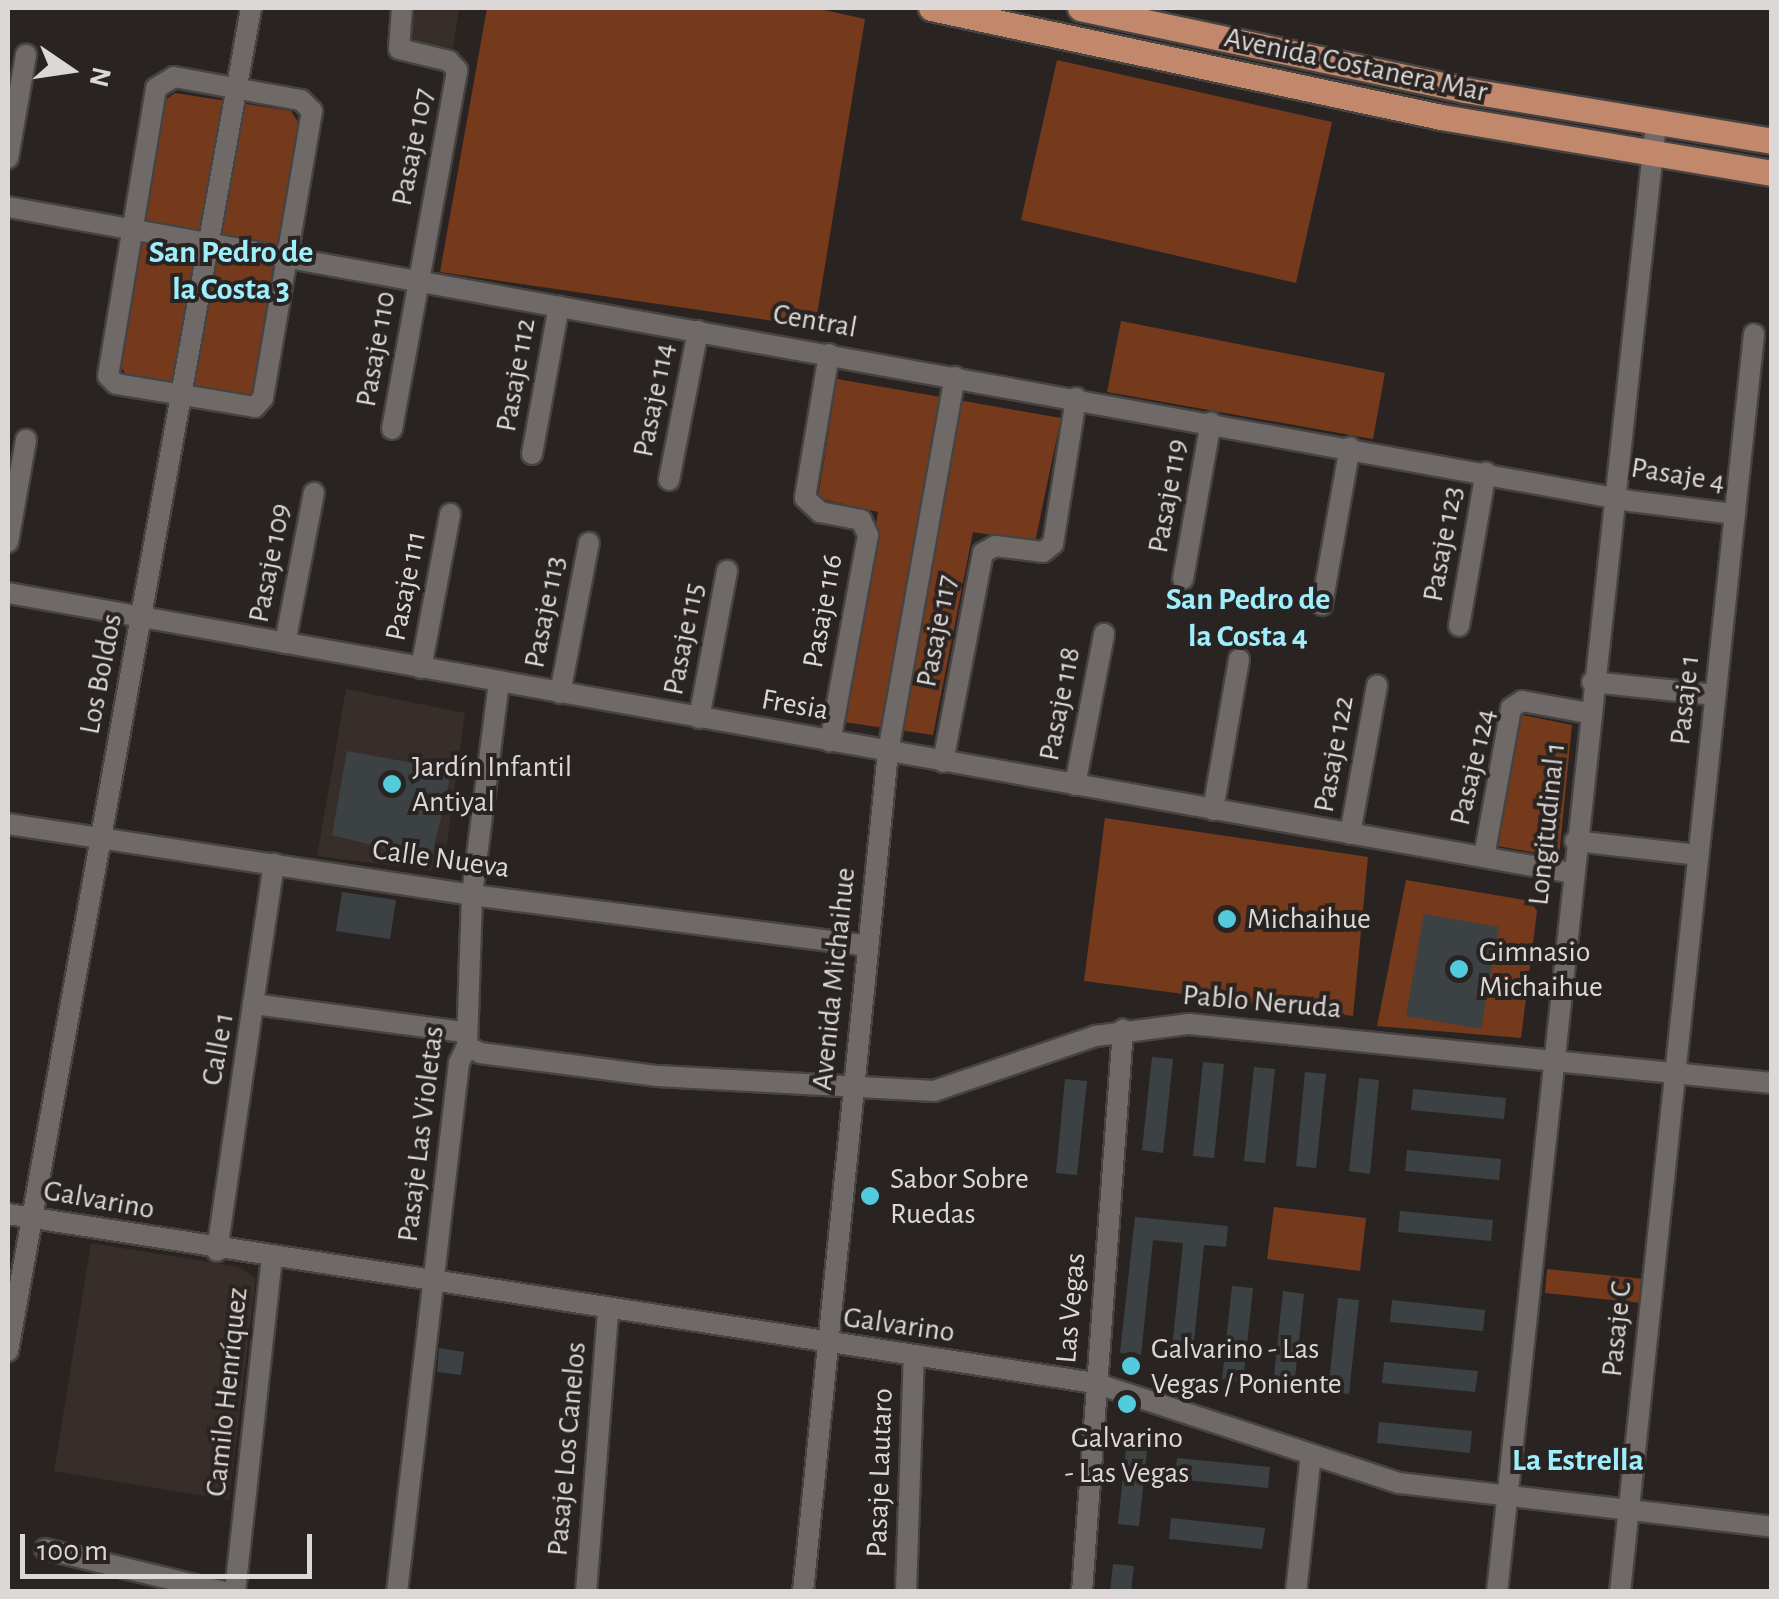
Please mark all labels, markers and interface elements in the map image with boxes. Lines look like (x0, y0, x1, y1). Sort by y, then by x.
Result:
north arrow (20, 20, 120, 120)
street label: Avenida Costanera Mar (1221, 20, 1491, 110)
text: N (83, 64, 115, 89)
street label: Pasaje 107 (384, 85, 442, 209)
district label: San Pedro de la Costa 3 (149, 234, 313, 309)
street label: Pasaje 110 (348, 288, 404, 410)
street label: Central (770, 296, 860, 346)
street label: Pasaje 112 (488, 315, 544, 435)
street label: Pasaje 114 (625, 340, 683, 460)
street label: Pasaje 119 (1140, 436, 1196, 556)
street label: Pasaje 4 (1628, 450, 1728, 500)
street label: Pasaje 123 (1415, 483, 1471, 605)
street label: Pasaje 109 (241, 500, 299, 626)
street label: Pasaje 111 (378, 528, 434, 644)
street label: Pasaje 116 (795, 551, 851, 671)
street label: Pasaje 113 (517, 553, 573, 671)
street label: Pasaje 117 (909, 572, 965, 690)
street label: Pasaje 115 (655, 580, 713, 698)
district label: San Pedro de la Costa 4 (1166, 581, 1330, 656)
street label: Los Boldos (72, 611, 130, 737)
street label: Pasaje 118 (1031, 644, 1089, 764)
street label: Pasaje 1 (1662, 653, 1708, 747)
street label: Fresia (759, 681, 831, 729)
street label: Pasaje 122 (1306, 693, 1362, 815)
street label: Pasaje 124 (1442, 705, 1504, 829)
street label: Longitudinal 1 (1521, 741, 1573, 907)
place label: Jardín Infantil Antiyal (412, 749, 572, 820)
marker: Jardín Infantil Antiyal (381, 773, 403, 795)
street label: Calle Nueva (370, 832, 512, 886)
street label: Avenida Michaihue (804, 866, 864, 1092)
place label: Michaihue (1247, 901, 1371, 937)
marker: Michaihue (1216, 908, 1238, 930)
place label: Gimnasio Michaihue (1479, 934, 1603, 1004)
marker: Gimnasio Michaihue (1448, 958, 1470, 980)
street label: Pablo Neruda (1181, 977, 1343, 1027)
street label: Calle 1 (194, 1010, 242, 1088)
street label: Pasaje Las Violetas (390, 1024, 452, 1244)
place label: Sabor Sobre Ruedas (890, 1161, 1029, 1232)
street label: Galvarino (41, 1173, 157, 1227)
marker: Sabor Sobre Ruedas (859, 1185, 881, 1207)
street label: Las Vegas (1048, 1251, 1094, 1365)
street label: Pasaje C (1594, 1279, 1640, 1379)
street label: Camilo Henríquez (198, 1286, 256, 1498)
street label: Galvarino (841, 1299, 957, 1351)
place label: Galvarino - Las Vegas / Poniente (1151, 1331, 1342, 1402)
street label: Pasaje Los Canelos (540, 1340, 594, 1558)
marker: Galvarino - Las Vegas / Poniente (1120, 1355, 1142, 1377)
street label: Pasaje Lautaro (859, 1388, 901, 1558)
marker: Galvarino - Las Vegas (1116, 1393, 1138, 1415)
place label: Galvarino - Las Vegas (1065, 1420, 1189, 1490)
district label: La Estrella (1512, 1441, 1644, 1479)
scale bar (25, 1514, 318, 1576)
text: 100 m (37, 1536, 108, 1566)

